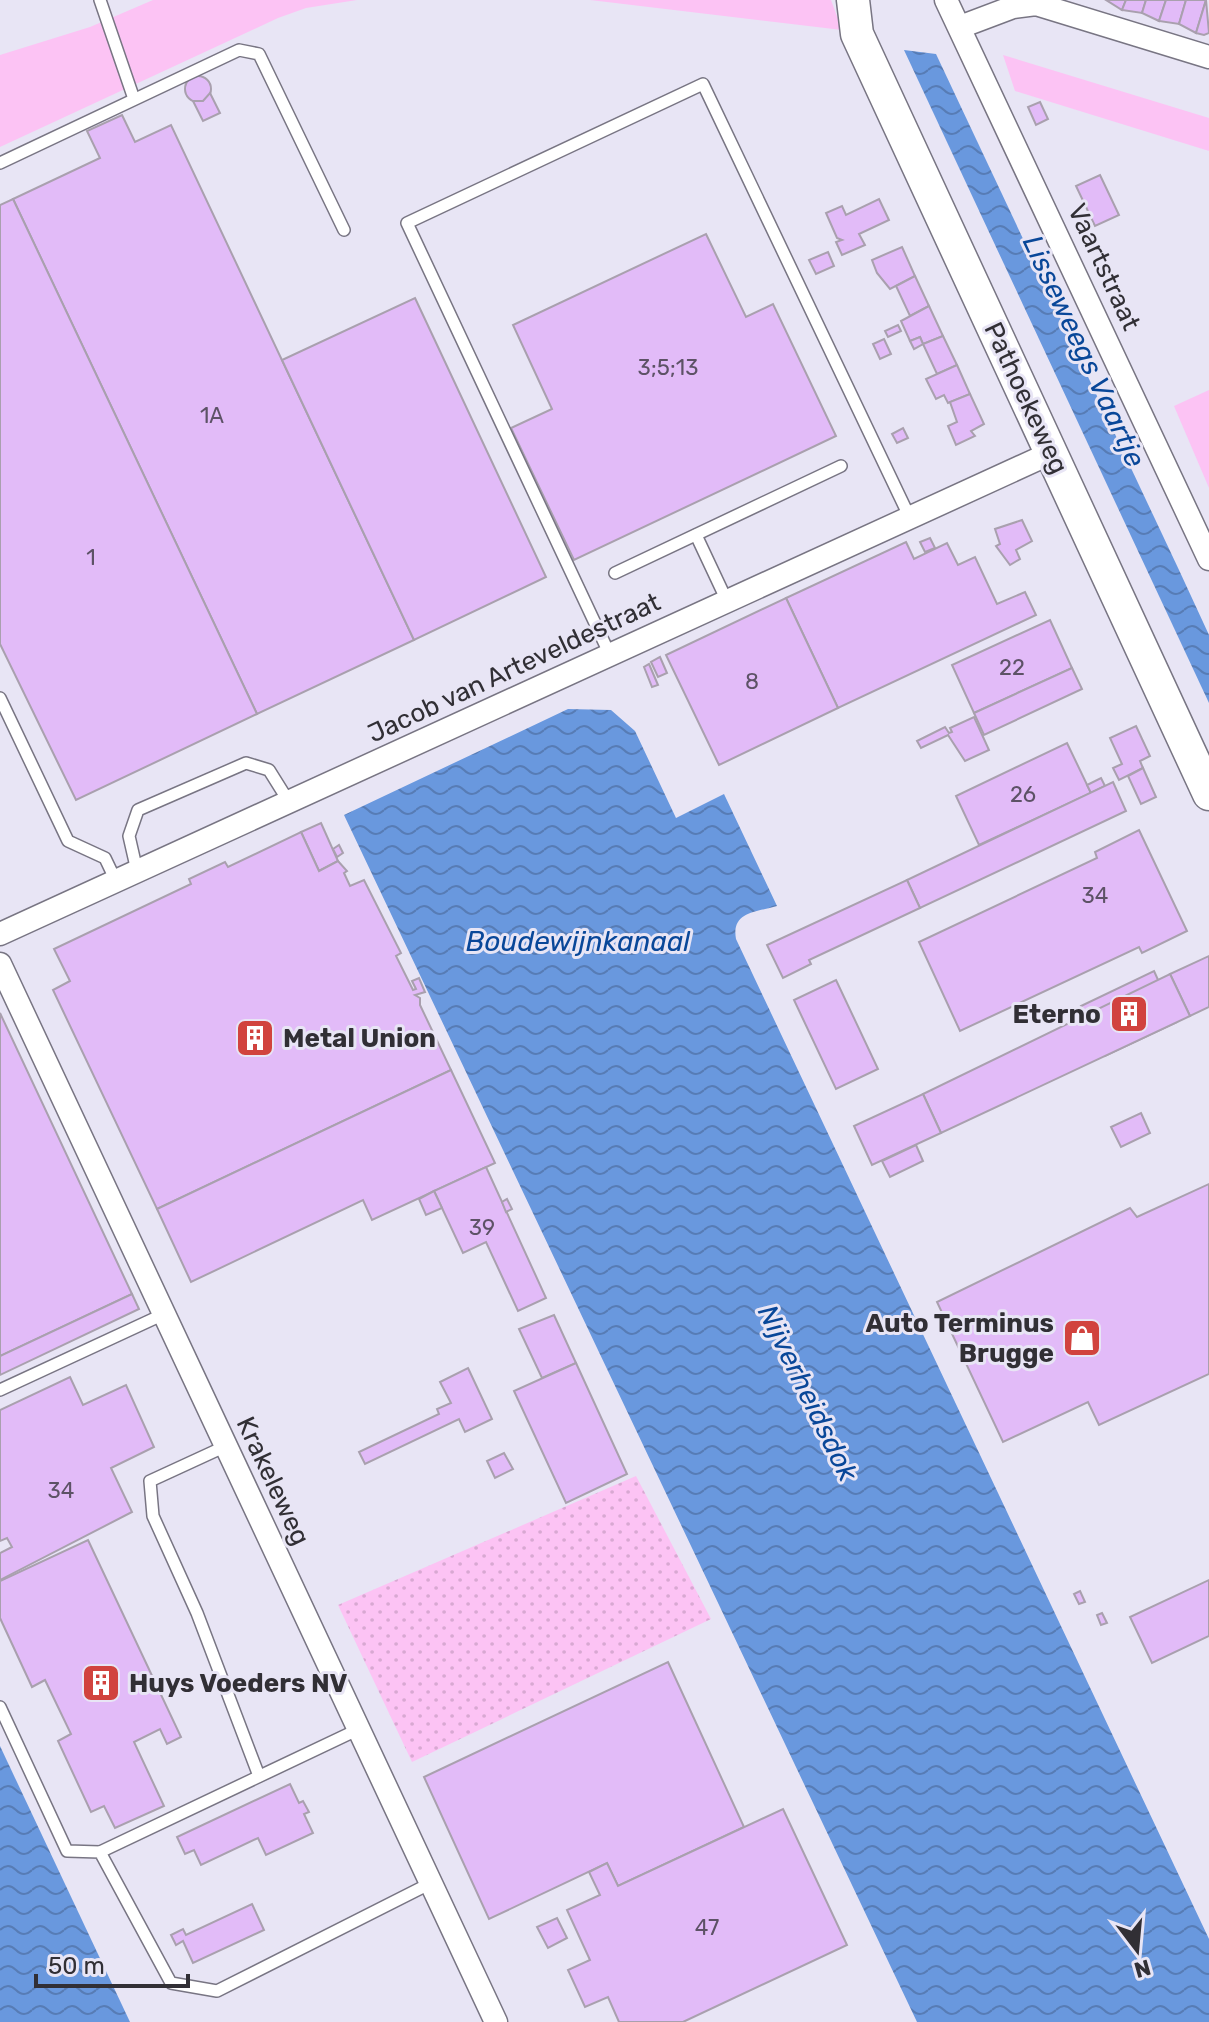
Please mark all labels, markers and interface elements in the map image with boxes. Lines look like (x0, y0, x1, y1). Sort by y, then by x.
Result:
street label: Vaartstraat (1061, 199, 1147, 335)
water label: Lisseweegs Vaartje (1016, 230, 1152, 472)
street label: Pathoekeweg (977, 317, 1075, 479)
house number: 3;5;13 (638, 354, 698, 381)
house number: 1A (200, 402, 224, 429)
house number: 1 (86, 544, 96, 571)
street label: Jacob van Arteveldestraat (363, 587, 665, 749)
house number: 22 (999, 654, 1025, 681)
house number: 8 (745, 668, 759, 695)
house number: 26 (1010, 781, 1036, 808)
house number: 34 (1082, 882, 1108, 909)
water label: Boudewijnkanaal (466, 925, 691, 958)
building icon: Eterno (1108, 993, 1150, 1035)
place label: Eterno (1013, 999, 1101, 1030)
building icon: Metal Union (234, 1017, 276, 1059)
place label: Metal Union (283, 1023, 436, 1054)
house number: 39 (469, 1214, 495, 1241)
water label: Nijverheidsdok (751, 1299, 865, 1487)
place label: Auto Terminus Brugge (866, 1308, 1054, 1369)
shop icon: Auto Terminus Brugge (1061, 1317, 1103, 1359)
street label: Krakeleweg (230, 1412, 316, 1550)
house number: 34 (48, 1477, 74, 1504)
building icon: Huys Voeders NV (80, 1662, 122, 1704)
place label: Huys Voeders NV (129, 1668, 348, 1699)
north arrow (1097, 1910, 1177, 1990)
house number: 47 (695, 1914, 719, 1941)
scale bar (36, 1938, 188, 1988)
text: 50 m (48, 1952, 105, 1980)
text: N (1131, 1954, 1154, 1984)

